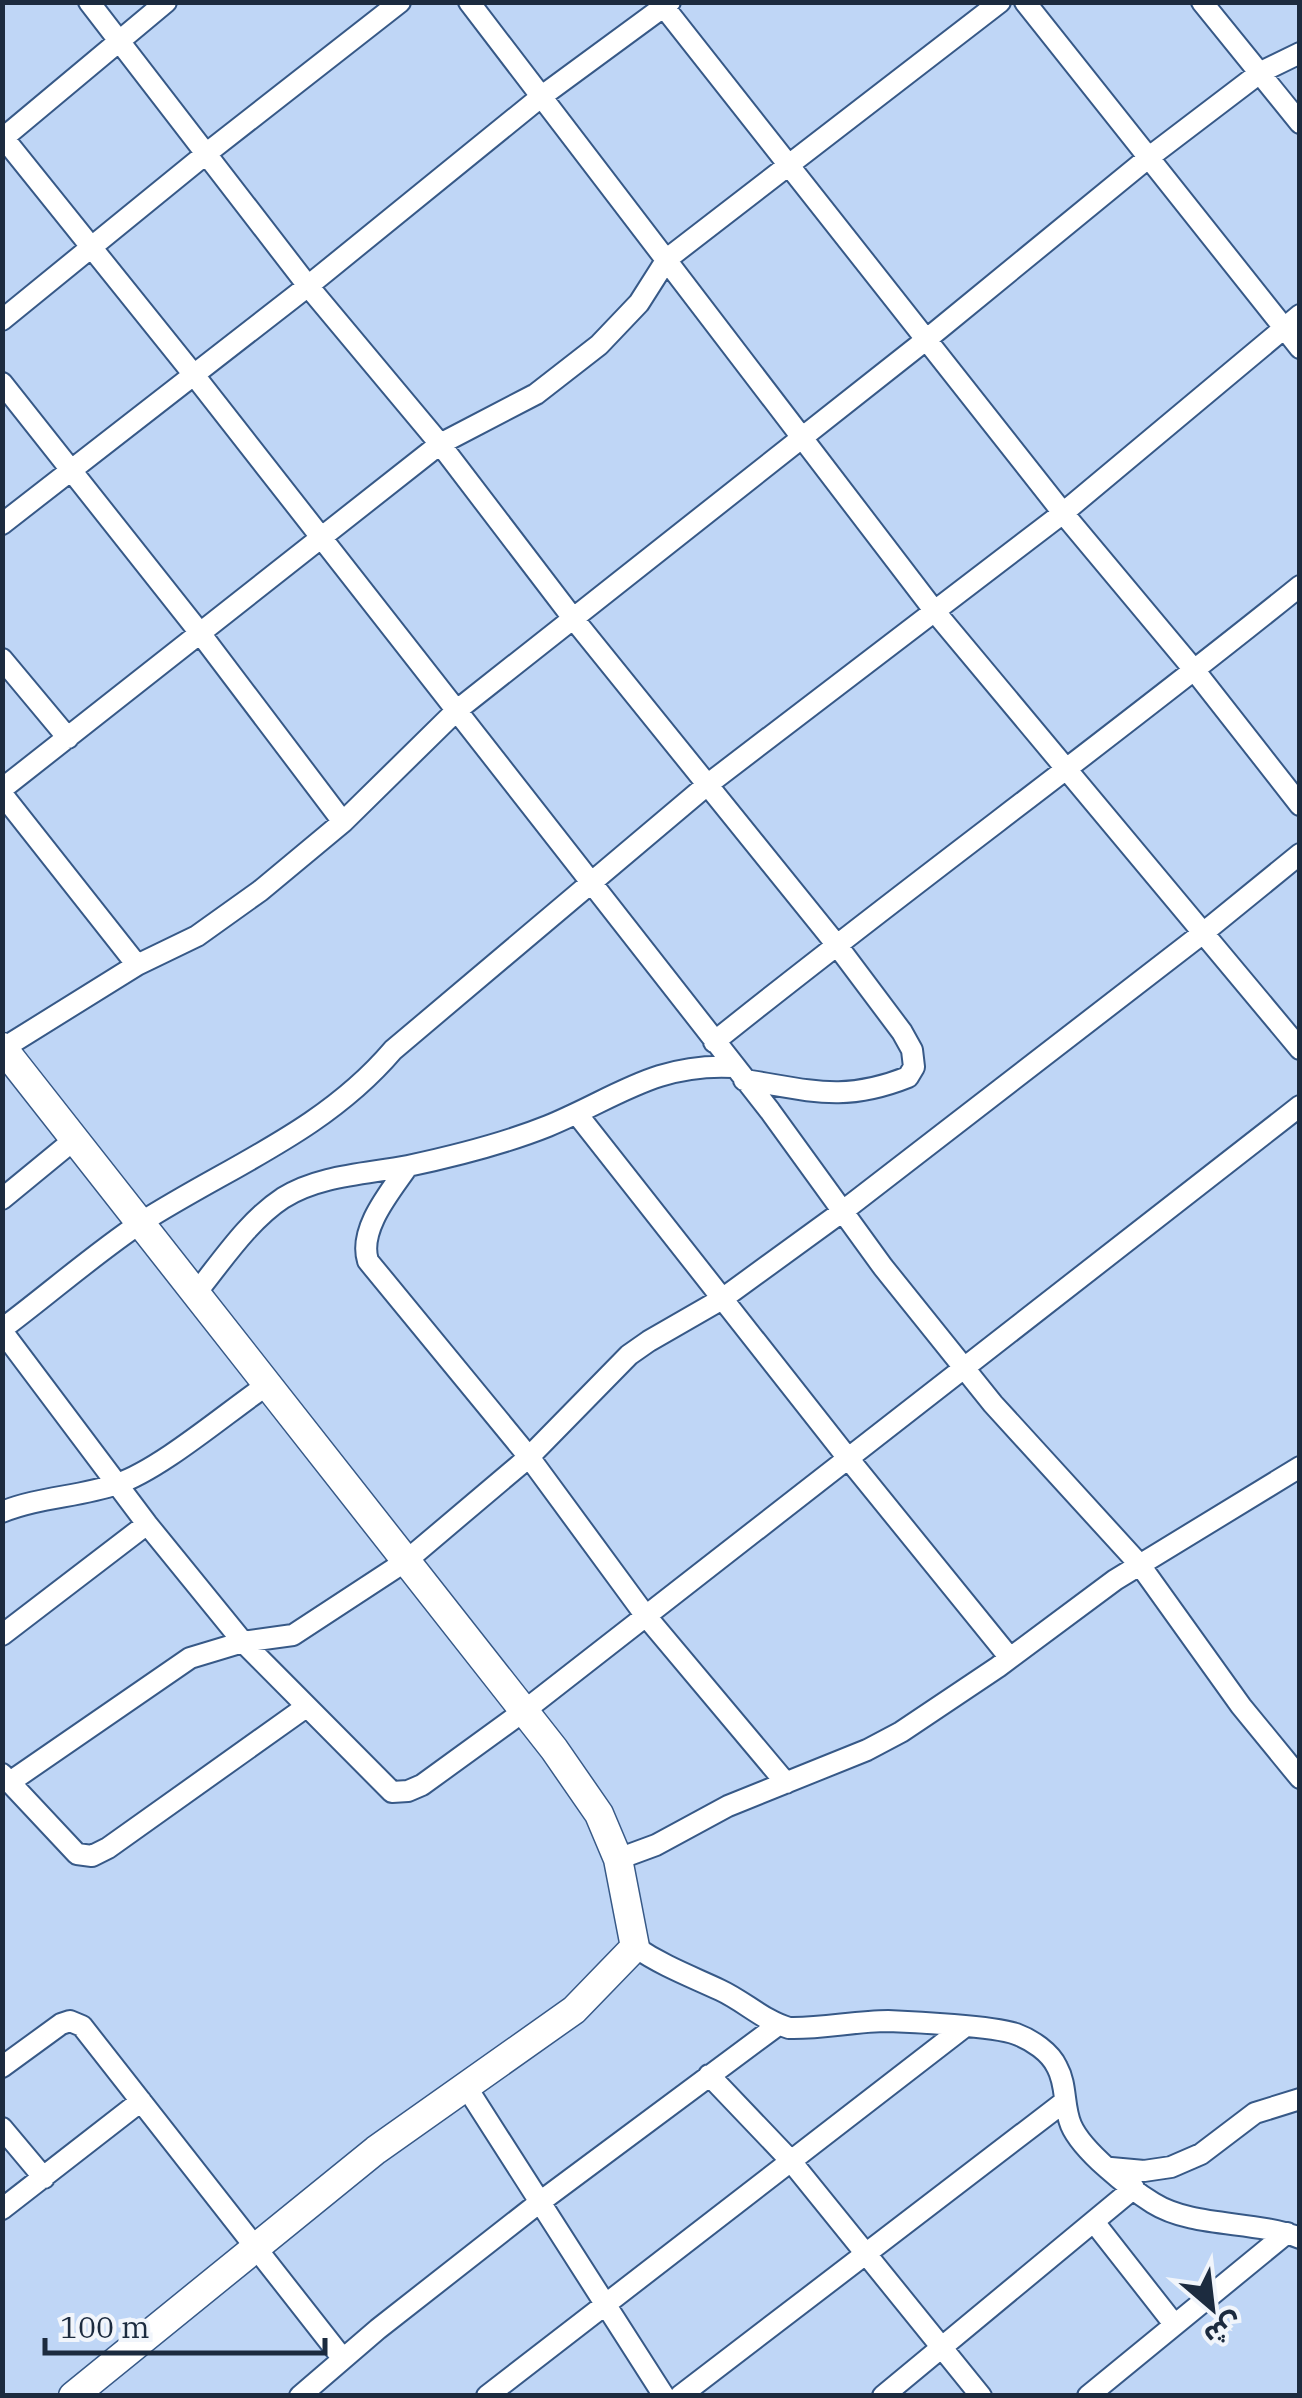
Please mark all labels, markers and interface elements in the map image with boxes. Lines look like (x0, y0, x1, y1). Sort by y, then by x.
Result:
north arrow (1162, 2258, 1262, 2358)
scale bar (45, 2293, 325, 2355)
text: ش (1198, 2305, 1250, 2356)
text: 100 m (60, 2307, 150, 2346)

